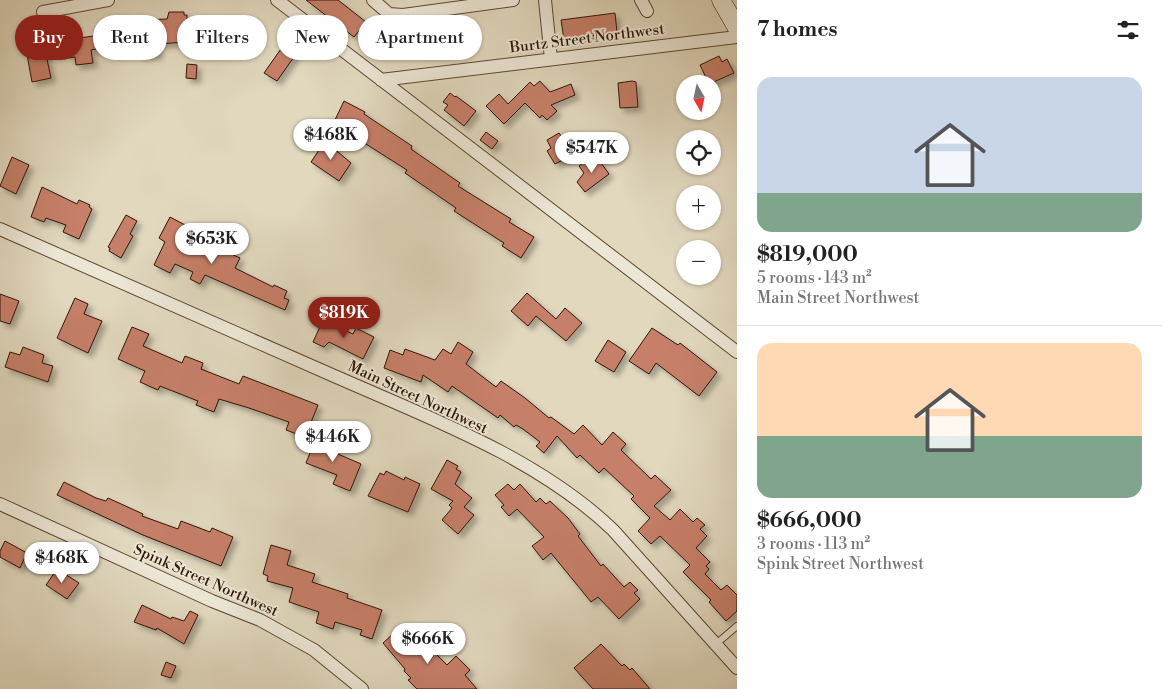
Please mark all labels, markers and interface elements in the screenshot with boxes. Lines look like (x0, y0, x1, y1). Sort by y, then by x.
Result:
chip: Buy (15, 15, 83, 60)
chip: Rent (93, 15, 167, 60)
chip: Filters (177, 15, 267, 60)
chip: New (277, 15, 348, 60)
chip: Apartment (358, 15, 482, 60)
icon: filters (1114, 16, 1142, 44)
text: 7 homes (757, 17, 838, 43)
street label: Burtz Street Northwest (508, 19, 666, 58)
north arrow (676, 75, 721, 120)
map controls (676, 75, 721, 285)
icon: home (905, 110, 995, 200)
pin: $468K (296, 119, 366, 161)
text: $468K (304, 125, 358, 145)
button: locate (676, 130, 721, 175)
pin: $547K (557, 132, 627, 174)
text: $547K (566, 138, 618, 158)
button: + (676, 185, 721, 230)
pin: $653K (177, 222, 247, 265)
text: $653K (186, 229, 238, 249)
button: − (676, 240, 721, 285)
text: $819,000 (757, 242, 858, 268)
text: 5 rooms · 143 m² (757, 268, 872, 288)
text: Main Street Northwest (757, 288, 919, 308)
pin: $819K (309, 296, 379, 339)
text: $819K (319, 303, 369, 323)
street label: Main Street Northwest (345, 357, 491, 439)
icon: home (905, 375, 995, 465)
pin: $446K (298, 420, 368, 463)
text: $446K (306, 427, 360, 447)
text: $666,000 (757, 508, 861, 534)
text: 3 rooms · 113 m² (757, 534, 870, 554)
street label: Spink Street Northwest (130, 540, 282, 621)
pin: $468K (27, 542, 97, 584)
text: $468K (35, 548, 89, 568)
text: Spink Street Northwest (757, 554, 924, 574)
pin: $666K (393, 622, 463, 665)
text: $666K (402, 629, 454, 649)

